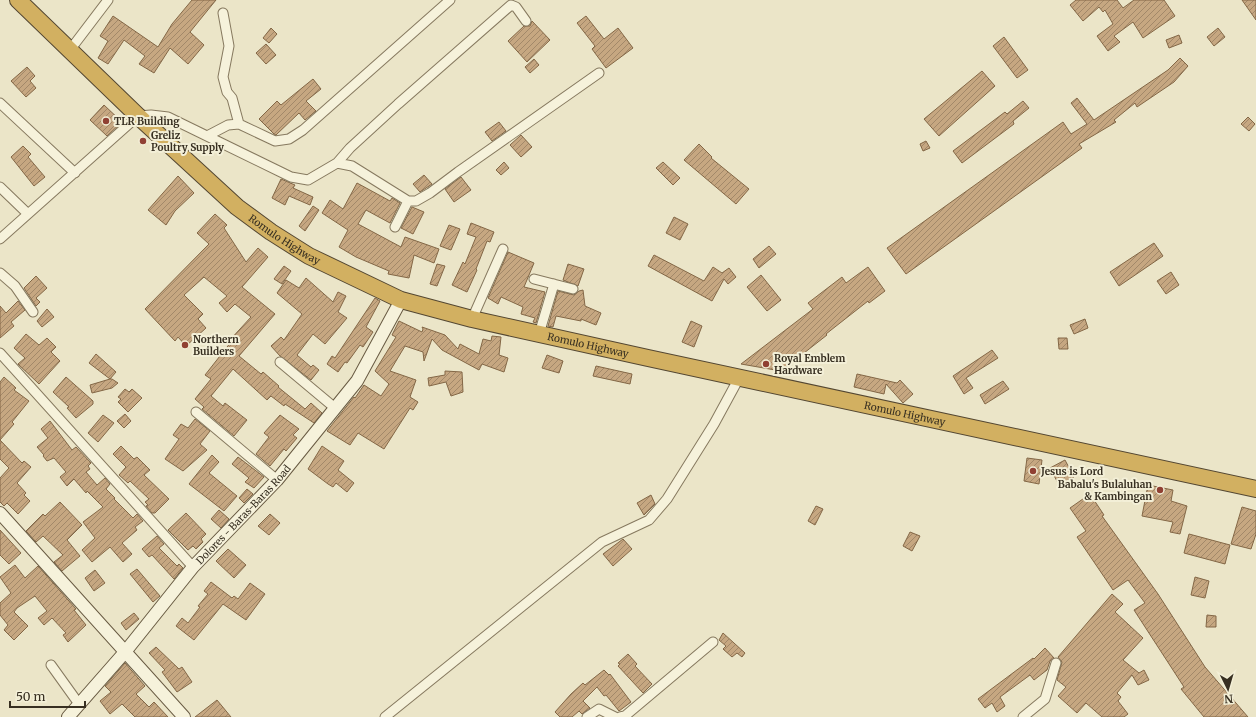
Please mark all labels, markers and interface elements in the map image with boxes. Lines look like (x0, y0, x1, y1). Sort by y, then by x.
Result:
place label: TLR Building (114, 115, 180, 128)
marker: TLR Building (101, 116, 111, 126)
place label: Greliz Poultry Supply (151, 129, 224, 154)
marker: Greliz Poultry Supply (138, 136, 148, 146)
street label: Romulo Highway (246, 211, 323, 267)
street label: Romulo Highway (546, 329, 630, 360)
place label: Northern Builders (193, 333, 239, 358)
marker: Northern Builders (180, 340, 190, 350)
place label: Royal Emblem Hardware (774, 352, 845, 377)
marker: Royal Emblem Hardware (761, 359, 771, 369)
street label: Romulo Highway (863, 398, 947, 428)
street label: Dolores - Baras-Baras Road (193, 462, 293, 567)
place label: Jesus is Lord (1040, 465, 1103, 478)
marker: Jesus is Lord (1028, 466, 1038, 476)
place label: Babalu's Bulaluhan & Kambingan (1058, 478, 1152, 503)
marker: Babalu's Bulaluhan & Kambingan (1155, 485, 1165, 495)
north arrow (1208, 669, 1248, 709)
scale bar (10, 683, 85, 709)
text: 50 m (16, 689, 45, 704)
text: N (1224, 692, 1234, 706)

